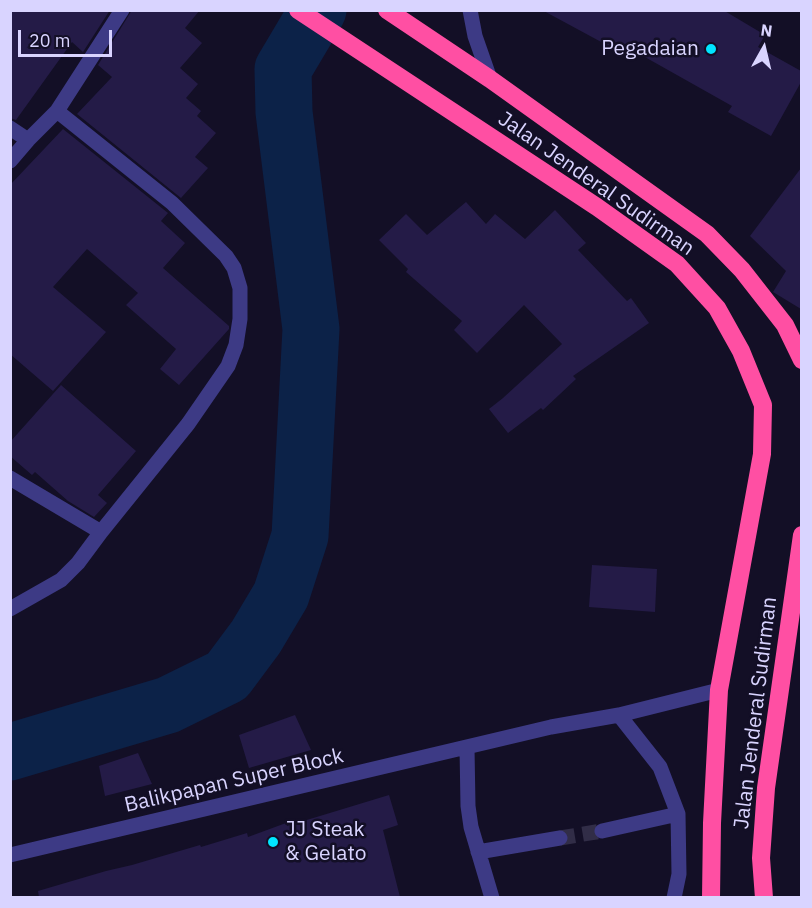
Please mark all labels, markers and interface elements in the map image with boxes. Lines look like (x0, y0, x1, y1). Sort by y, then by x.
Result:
scale bar (21, 18, 116, 56)
north arrow (734, 18, 794, 78)
text: N (759, 19, 774, 41)
text: 20 m (29, 29, 71, 52)
place label: Pegadaian (601, 36, 699, 62)
marker: Pegadaian (704, 42, 718, 56)
street label: Jalan Jenderal Sudirman (493, 107, 699, 261)
street label: Jalan Jenderal Sudirman (729, 595, 783, 831)
street label: Balikpapan Super Block (122, 744, 346, 818)
place label: JJ Steak & Gelato (285, 817, 367, 867)
marker: JJ Steak & Gelato (266, 835, 280, 849)

